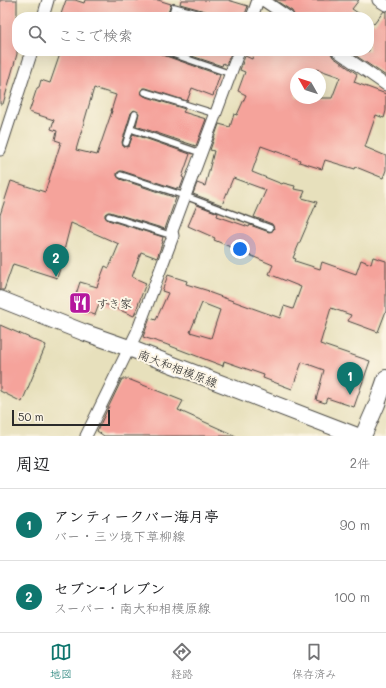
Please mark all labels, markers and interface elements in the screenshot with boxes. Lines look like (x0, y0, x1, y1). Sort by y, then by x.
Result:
search box (12, 12, 374, 56)
icon: search (26, 23, 48, 45)
text: ここで検索 (58, 25, 133, 45)
north arrow (290, 68, 326, 104)
your location (230, 239, 250, 259)
pin: 2 (43, 244, 69, 277)
restaurant icon: すき家 (67, 290, 93, 316)
place label: すき家 (96, 295, 132, 311)
street label: 南大和相模原線 (136, 345, 220, 391)
pin: 1 (337, 362, 363, 395)
scale bar (12, 408, 110, 427)
text: 50 m (18, 409, 44, 424)
text: 周辺 (16, 452, 50, 474)
text: 2件 (350, 454, 370, 471)
text: アンティークバー海月亭 (54, 506, 219, 526)
text: 1 (26, 516, 32, 533)
text: 90 m (340, 516, 370, 533)
text: バー · 三ツ境下草柳線 (54, 527, 185, 544)
text: セブン-イレブン (54, 578, 165, 598)
text: 2 (25, 588, 33, 605)
text: 100 m (334, 588, 370, 605)
text: スーパー · 南大和相模原線 (54, 599, 210, 616)
tab: 地図 (50, 641, 72, 681)
tab: 経路 (171, 641, 193, 681)
tab: 保存済み (292, 641, 336, 681)

